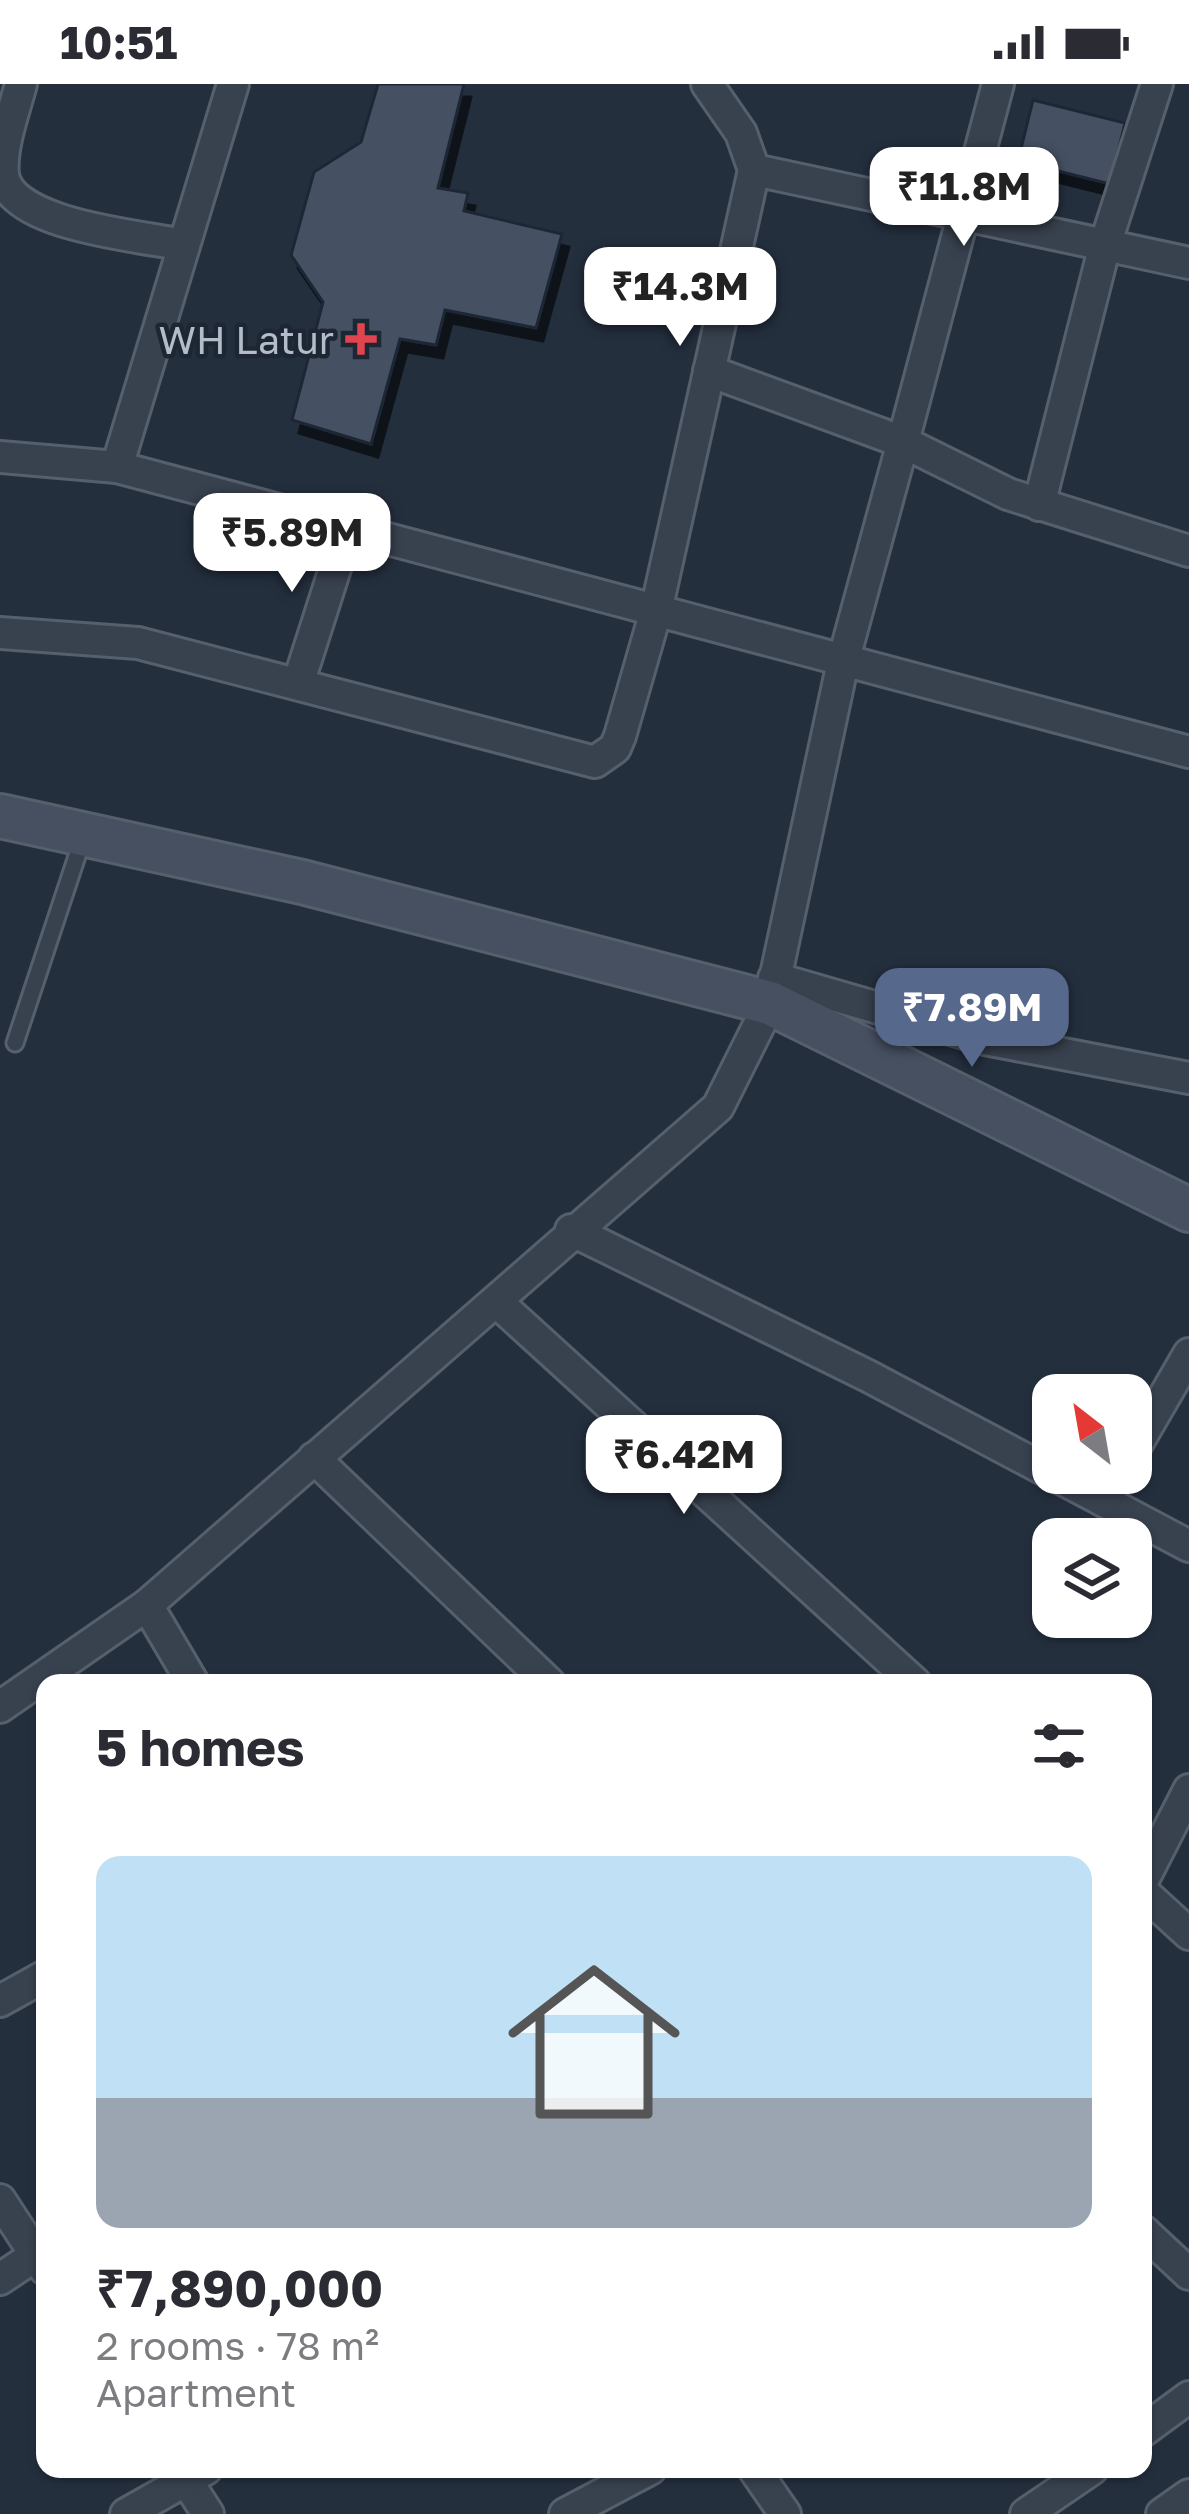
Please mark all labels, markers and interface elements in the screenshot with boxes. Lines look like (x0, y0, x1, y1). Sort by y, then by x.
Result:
text: 10:51 (60, 15, 177, 69)
pin: ₹11.8M (866, 147, 1062, 249)
text: ₹11.8M (897, 162, 1031, 209)
pin: ₹14.3M (582, 247, 778, 349)
text: ₹14.3M (611, 262, 749, 309)
place label: WH Latur (158, 316, 334, 363)
marker: WH Latur (345, 323, 377, 355)
pin: ₹5.89M (194, 493, 390, 595)
text: ₹5.89M (220, 508, 364, 555)
pin: ₹7.89M (874, 968, 1070, 1070)
text: ₹7.89M (902, 983, 1042, 1030)
north arrow (1032, 1374, 1152, 1494)
map controls (1032, 1374, 1152, 1638)
pin: ₹6.42M (586, 1415, 782, 1517)
text: ₹6.42M (613, 1430, 755, 1477)
button: layers (1032, 1518, 1152, 1638)
icon: filters (1026, 1713, 1092, 1779)
text: 5 homes (96, 1716, 305, 1777)
icon: home (486, 1934, 702, 2150)
text: ₹7,890,000 (96, 2257, 383, 2318)
text: 2 rooms · 78 m² (96, 2322, 379, 2369)
text: Apartment (96, 2369, 296, 2416)

